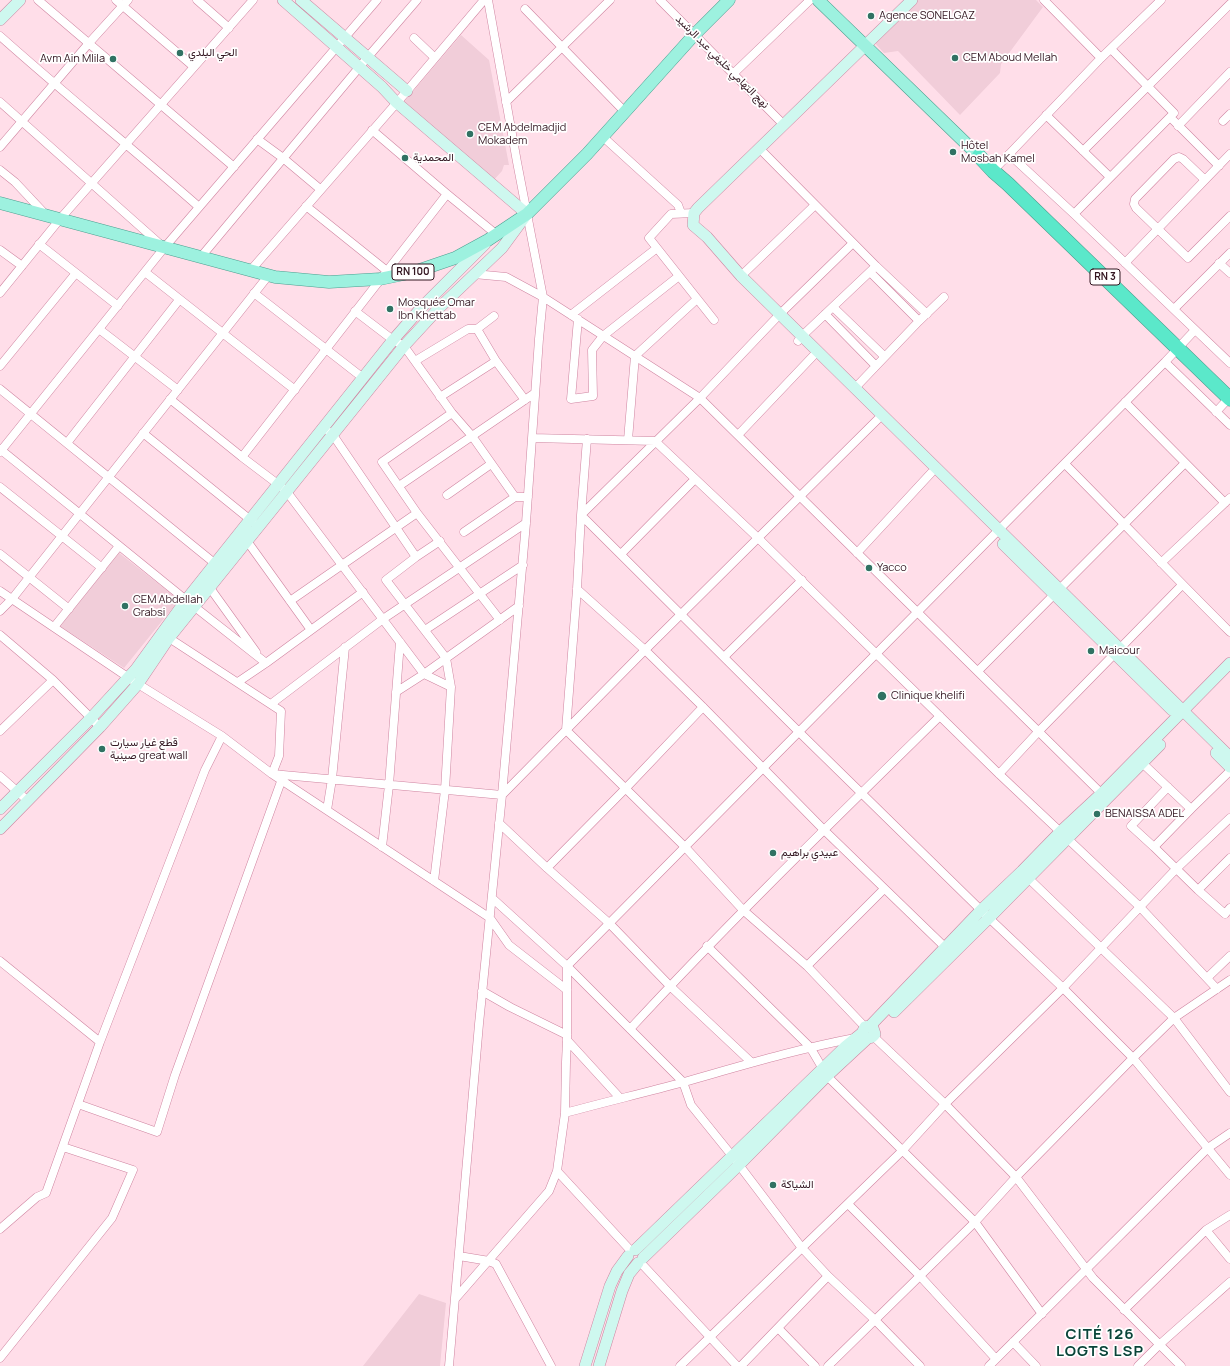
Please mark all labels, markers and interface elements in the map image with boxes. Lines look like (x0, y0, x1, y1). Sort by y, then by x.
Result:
place label: Agence SONELGAZ (879, 9, 975, 23)
marker: Agence SONELGAZ (866, 11, 876, 21)
street label: نهج التهامي خليفي عبد الرشيد (673, 13, 771, 111)
place label: الحي البلدي (188, 46, 237, 60)
marker: الحي البلدي (175, 48, 185, 58)
place label: CEM Aboud Mellah (963, 51, 1057, 65)
place label: Avm Ain Mlila (40, 52, 105, 66)
marker: CEM Aboud Mellah (950, 53, 960, 63)
marker: Avm Ain Mlila (108, 54, 118, 64)
place label: CEM Abdelmadjid Mokadem (478, 121, 566, 147)
marker: CEM Abdelmadjid Mokadem (465, 129, 475, 139)
place label: Hôtel Mosbah Kamel (961, 139, 1035, 165)
marker: Hôtel Mosbah Kamel (948, 147, 958, 157)
place label: المحمدية (413, 151, 454, 165)
marker: المحمدية (400, 153, 410, 163)
road number: RN 100 (392, 264, 434, 280)
road number: RN 3 (1090, 269, 1120, 285)
place label: Mosquée Omar Ibn Khettab (398, 296, 475, 322)
marker: Mosquée Omar Ibn Khettab (385, 304, 395, 314)
place label: Yacco (877, 561, 907, 575)
marker: Yacco (864, 563, 874, 573)
place label: CEM Abdellah Grabsi (133, 593, 203, 619)
marker: CEM Abdellah Grabsi (120, 601, 130, 611)
place label: Maicour (1099, 644, 1140, 658)
marker: Maicour (1086, 646, 1096, 656)
place label: Clinique khelifi (891, 689, 965, 703)
marker: Clinique khelifi (876, 690, 888, 702)
place label: قطع غيار سيارت صينية great wall (110, 736, 188, 762)
marker: قطع غيار سيارت صينية great wall (97, 744, 107, 754)
place label: BENAISSA ADEL (1105, 807, 1184, 821)
marker: BENAISSA ADEL (1092, 809, 1102, 819)
place label: عبيدي براهيم (781, 846, 838, 860)
marker: عبيدي براهيم (768, 848, 778, 858)
place label: الشياكة (781, 1178, 813, 1192)
marker: الشياكة (768, 1180, 778, 1190)
district label: CITÉ 126 LOGTS LSP (1056, 1326, 1144, 1361)

